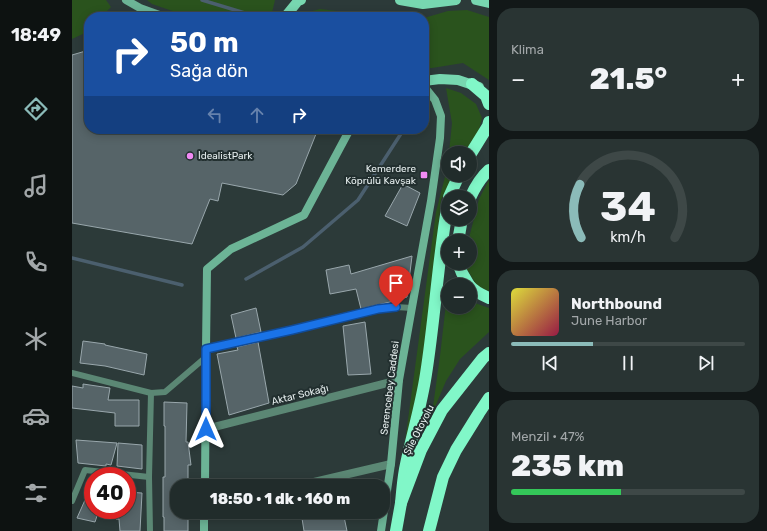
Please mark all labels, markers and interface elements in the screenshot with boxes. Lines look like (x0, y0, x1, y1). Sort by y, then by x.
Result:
text: 18:49 (11, 24, 61, 46)
text: 50 m (170, 26, 239, 59)
icon: right (104, 28, 156, 80)
text: Klima (511, 42, 544, 57)
text: Sağa dön (170, 60, 248, 82)
text: 21.5° (589, 61, 667, 97)
text: − (511, 66, 525, 93)
text: + (731, 66, 745, 93)
icon: directions (22, 95, 50, 123)
icon: left (204, 104, 226, 126)
icon: ahead (246, 104, 268, 126)
icon: right (288, 104, 310, 126)
map controls (441, 146, 477, 314)
button: sound (441, 146, 477, 182)
place label: İdealistPark (198, 150, 253, 162)
marker: İdealistPark (185, 151, 195, 161)
place label: Kemerdere Köprülü Kavşak (345, 163, 417, 187)
marker: Kemerdere Köprülü Kavşak (419, 170, 429, 180)
icon: music (22, 172, 50, 200)
text: 34 (600, 182, 656, 231)
button: layers (441, 190, 477, 226)
text: km/h (610, 229, 646, 246)
button: + (441, 234, 477, 270)
icon: phone (22, 248, 50, 276)
pin (379, 266, 413, 307)
icon: arrive (385, 272, 407, 294)
button: − (441, 278, 477, 314)
text: Northbound (571, 295, 662, 313)
text: June Harbor (571, 313, 647, 328)
icon: climate (22, 325, 50, 353)
street label: Serencebey Caddesi (378, 340, 402, 436)
icon: previous (539, 352, 561, 374)
icon: pause (617, 352, 639, 374)
icon: next (695, 352, 717, 374)
street label: Aktar Sokağı (270, 382, 330, 408)
icon: car (22, 402, 50, 430)
street label: Şile Otoyolu (401, 403, 437, 457)
position arrow (185, 408, 227, 450)
text: Menzil · 47% (511, 429, 584, 444)
text: 235 km (511, 448, 624, 484)
speed limit sign: 40 (84, 467, 136, 519)
icon: filters (22, 479, 50, 507)
text: 18:50 · 1 dk · 160 m (210, 490, 350, 508)

